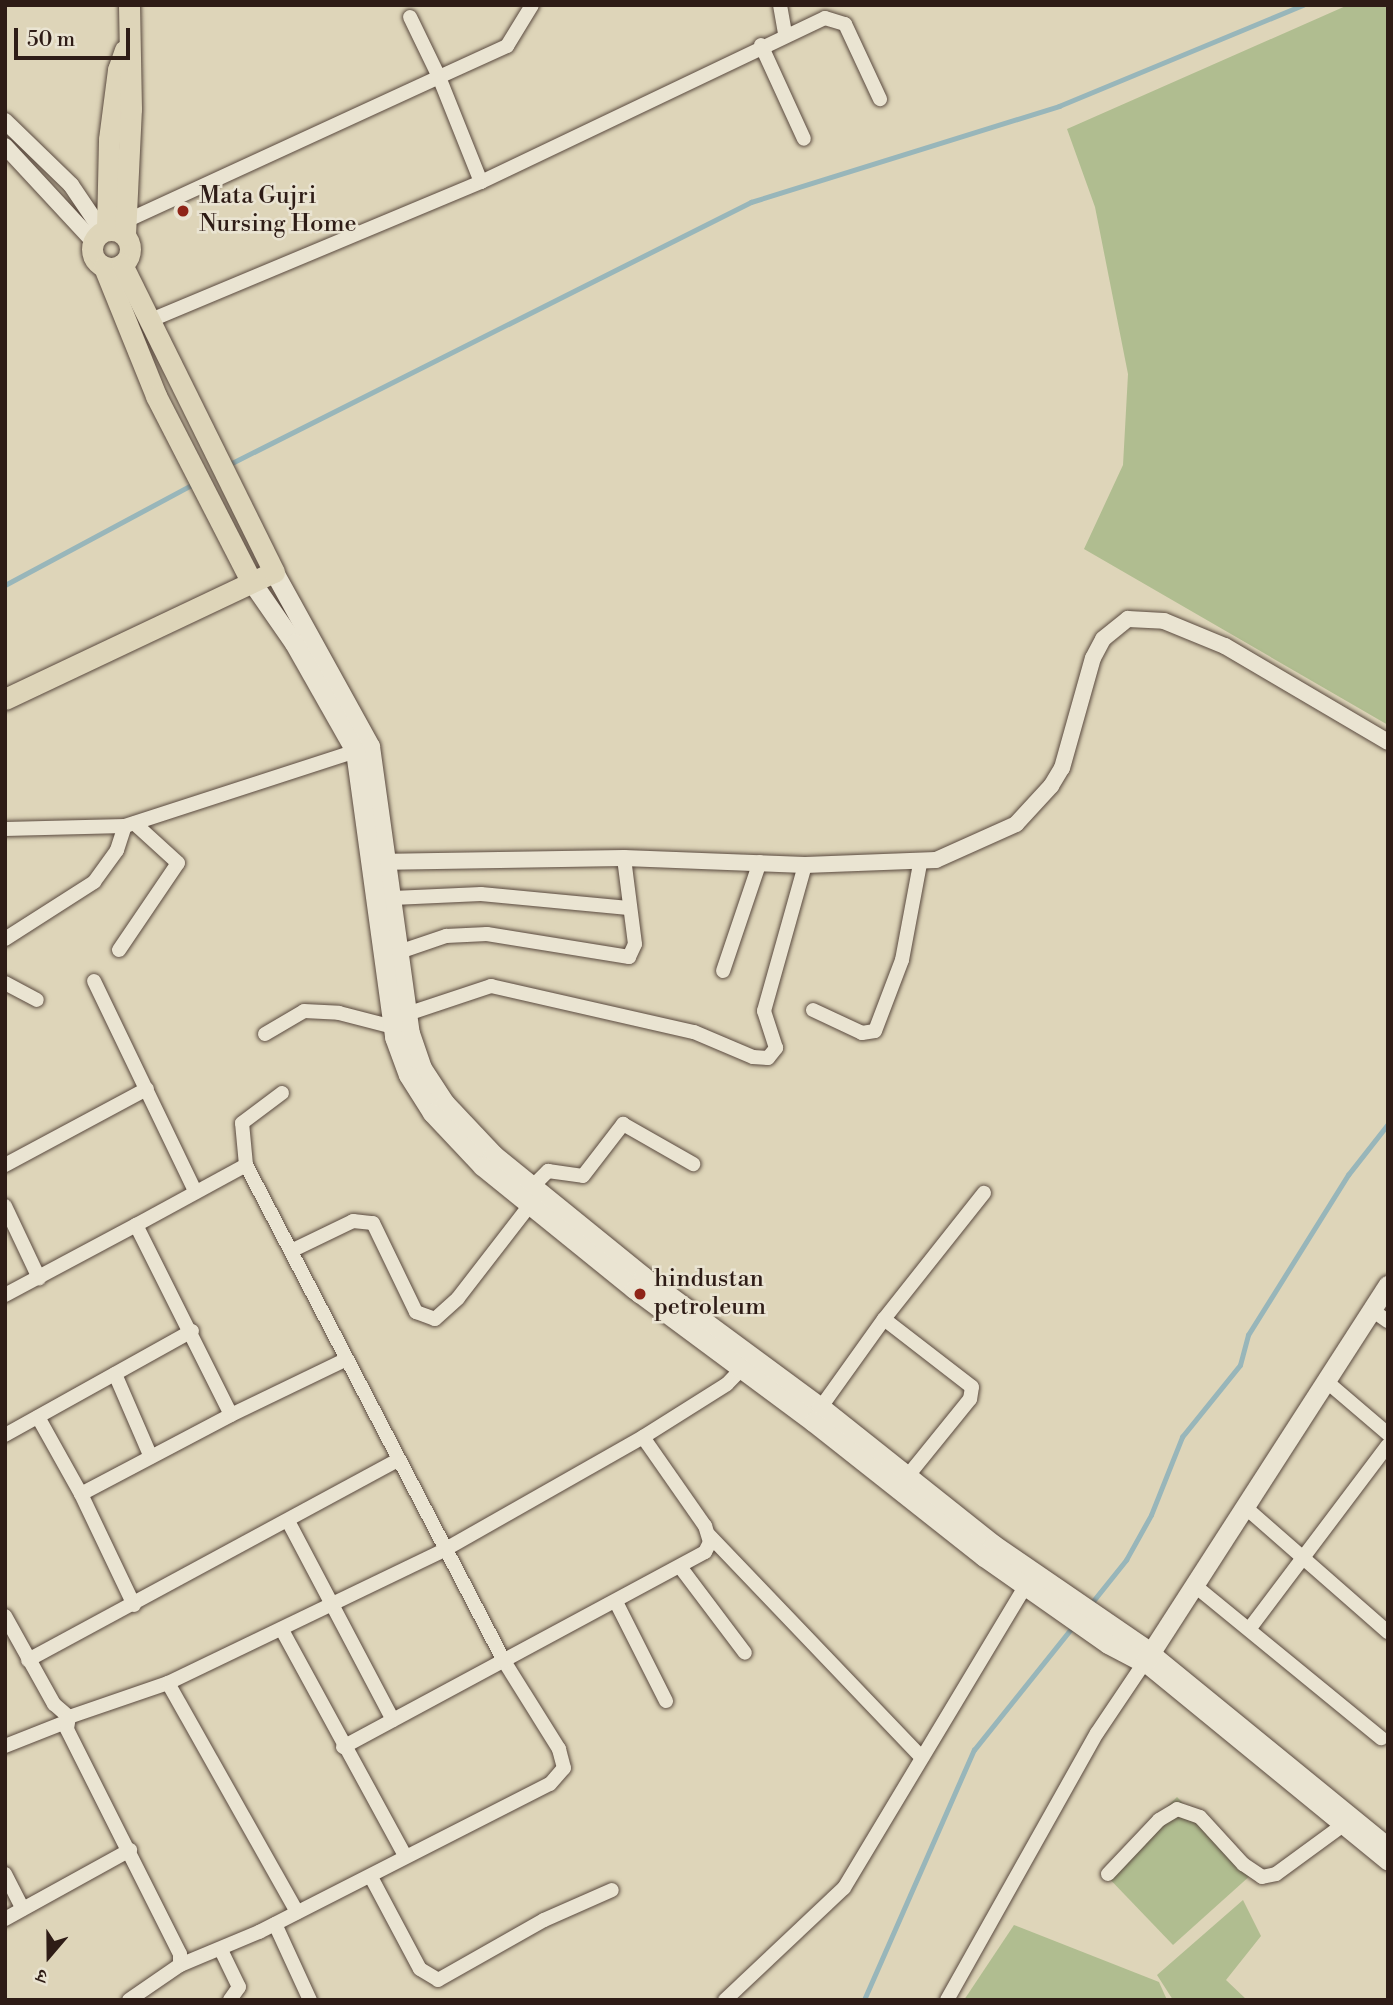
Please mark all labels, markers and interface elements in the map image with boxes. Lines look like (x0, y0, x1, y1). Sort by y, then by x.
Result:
scale bar (18, 14, 133, 58)
text: 50 m (27, 27, 75, 53)
place label: Mata Gujri Nursing Home (199, 183, 357, 239)
marker: Mata Gujri Nursing Home (173, 201, 193, 221)
place label: hindustan petroleum (654, 1266, 766, 1322)
marker: hindustan petroleum (632, 1286, 648, 1302)
north arrow (14, 1921, 84, 1991)
text: उ (33, 1963, 50, 1989)

